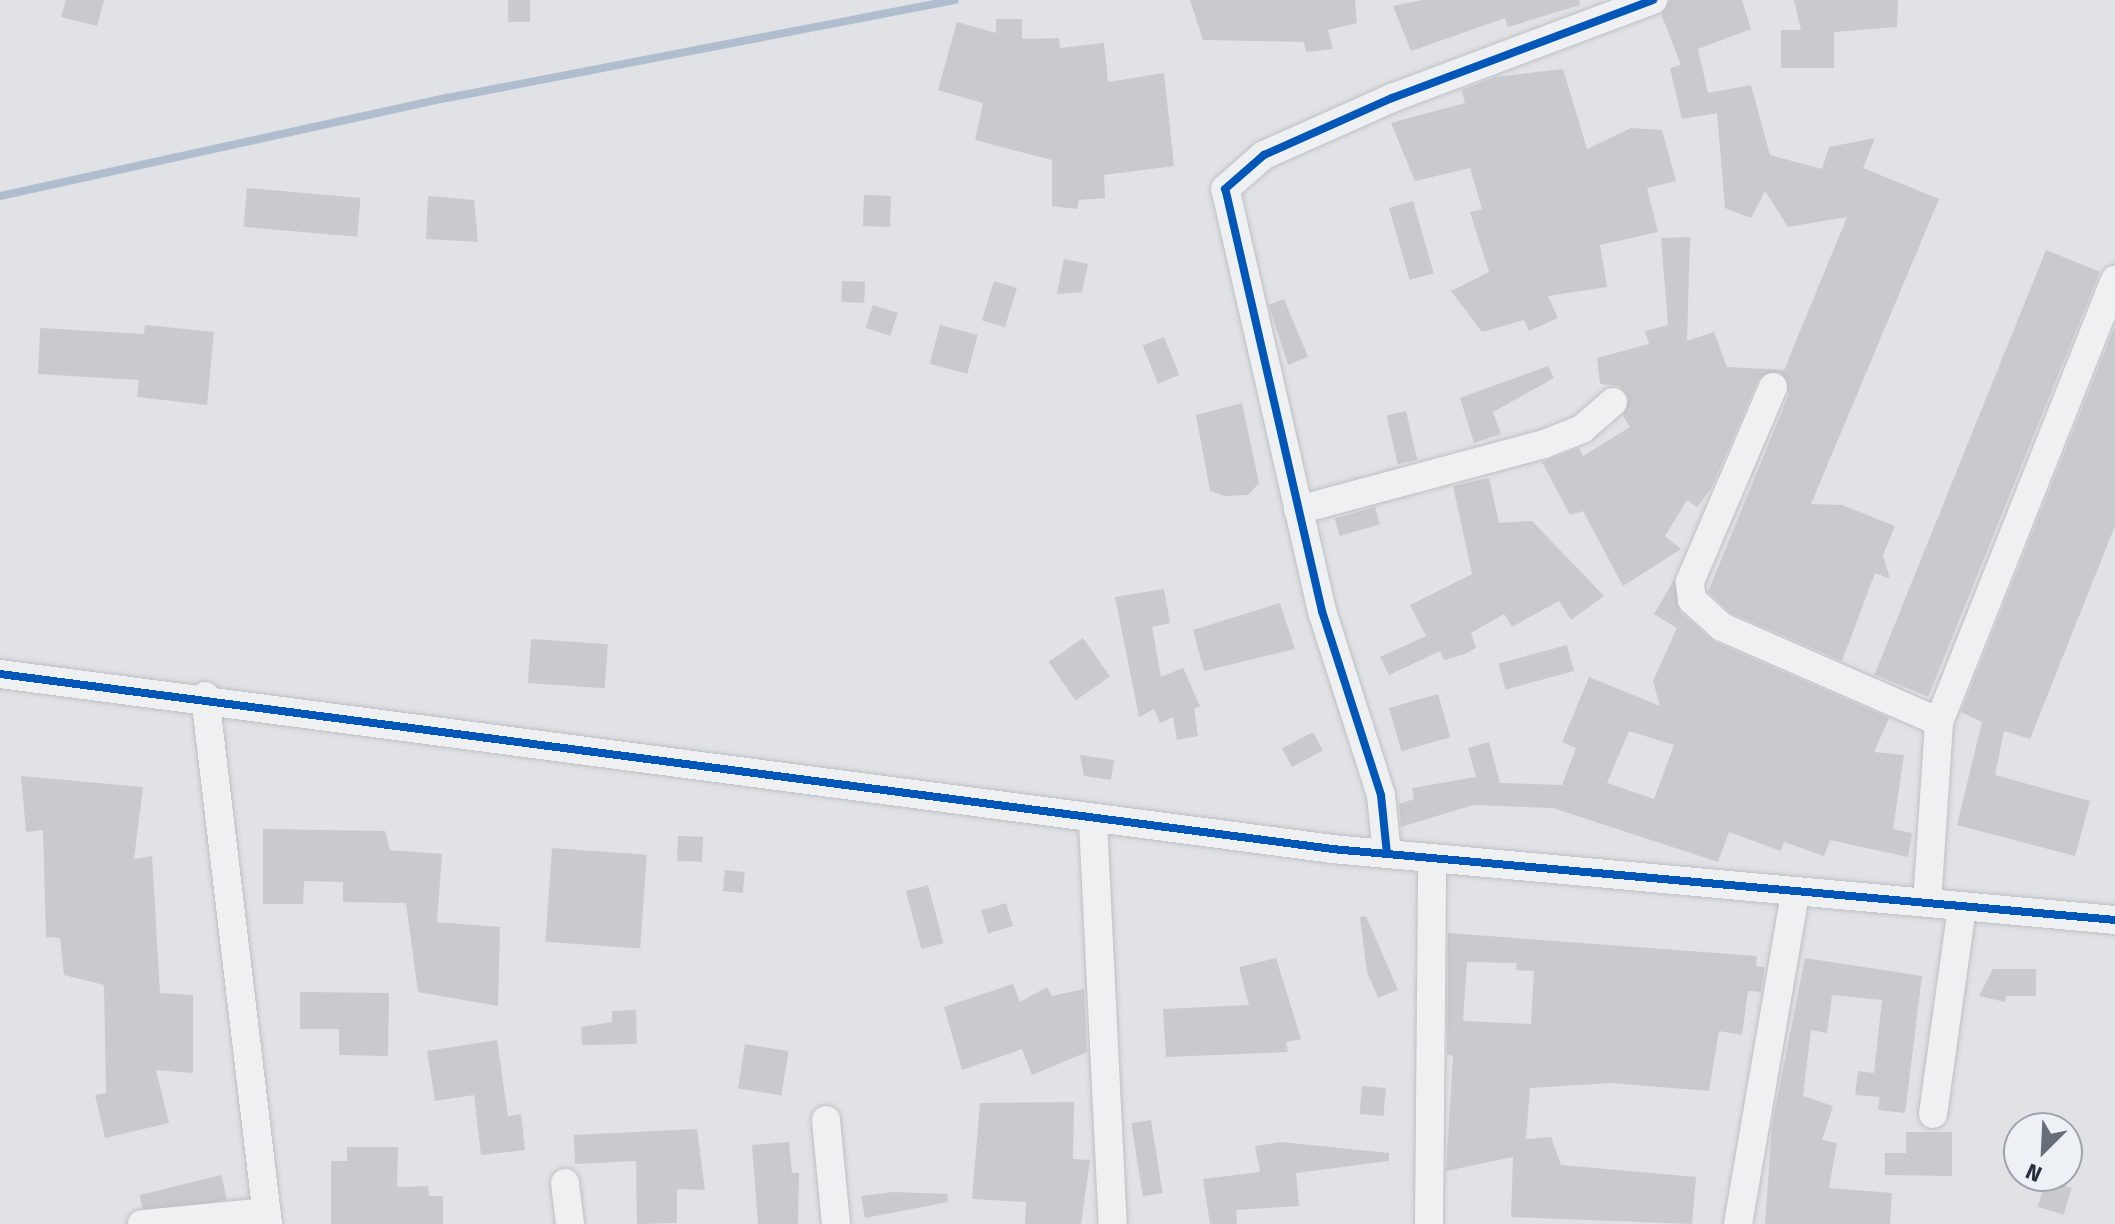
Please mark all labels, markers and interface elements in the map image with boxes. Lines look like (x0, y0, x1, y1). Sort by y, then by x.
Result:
north arrow (2003, 1112, 2083, 1192)
text: N (2022, 1157, 2046, 1188)

